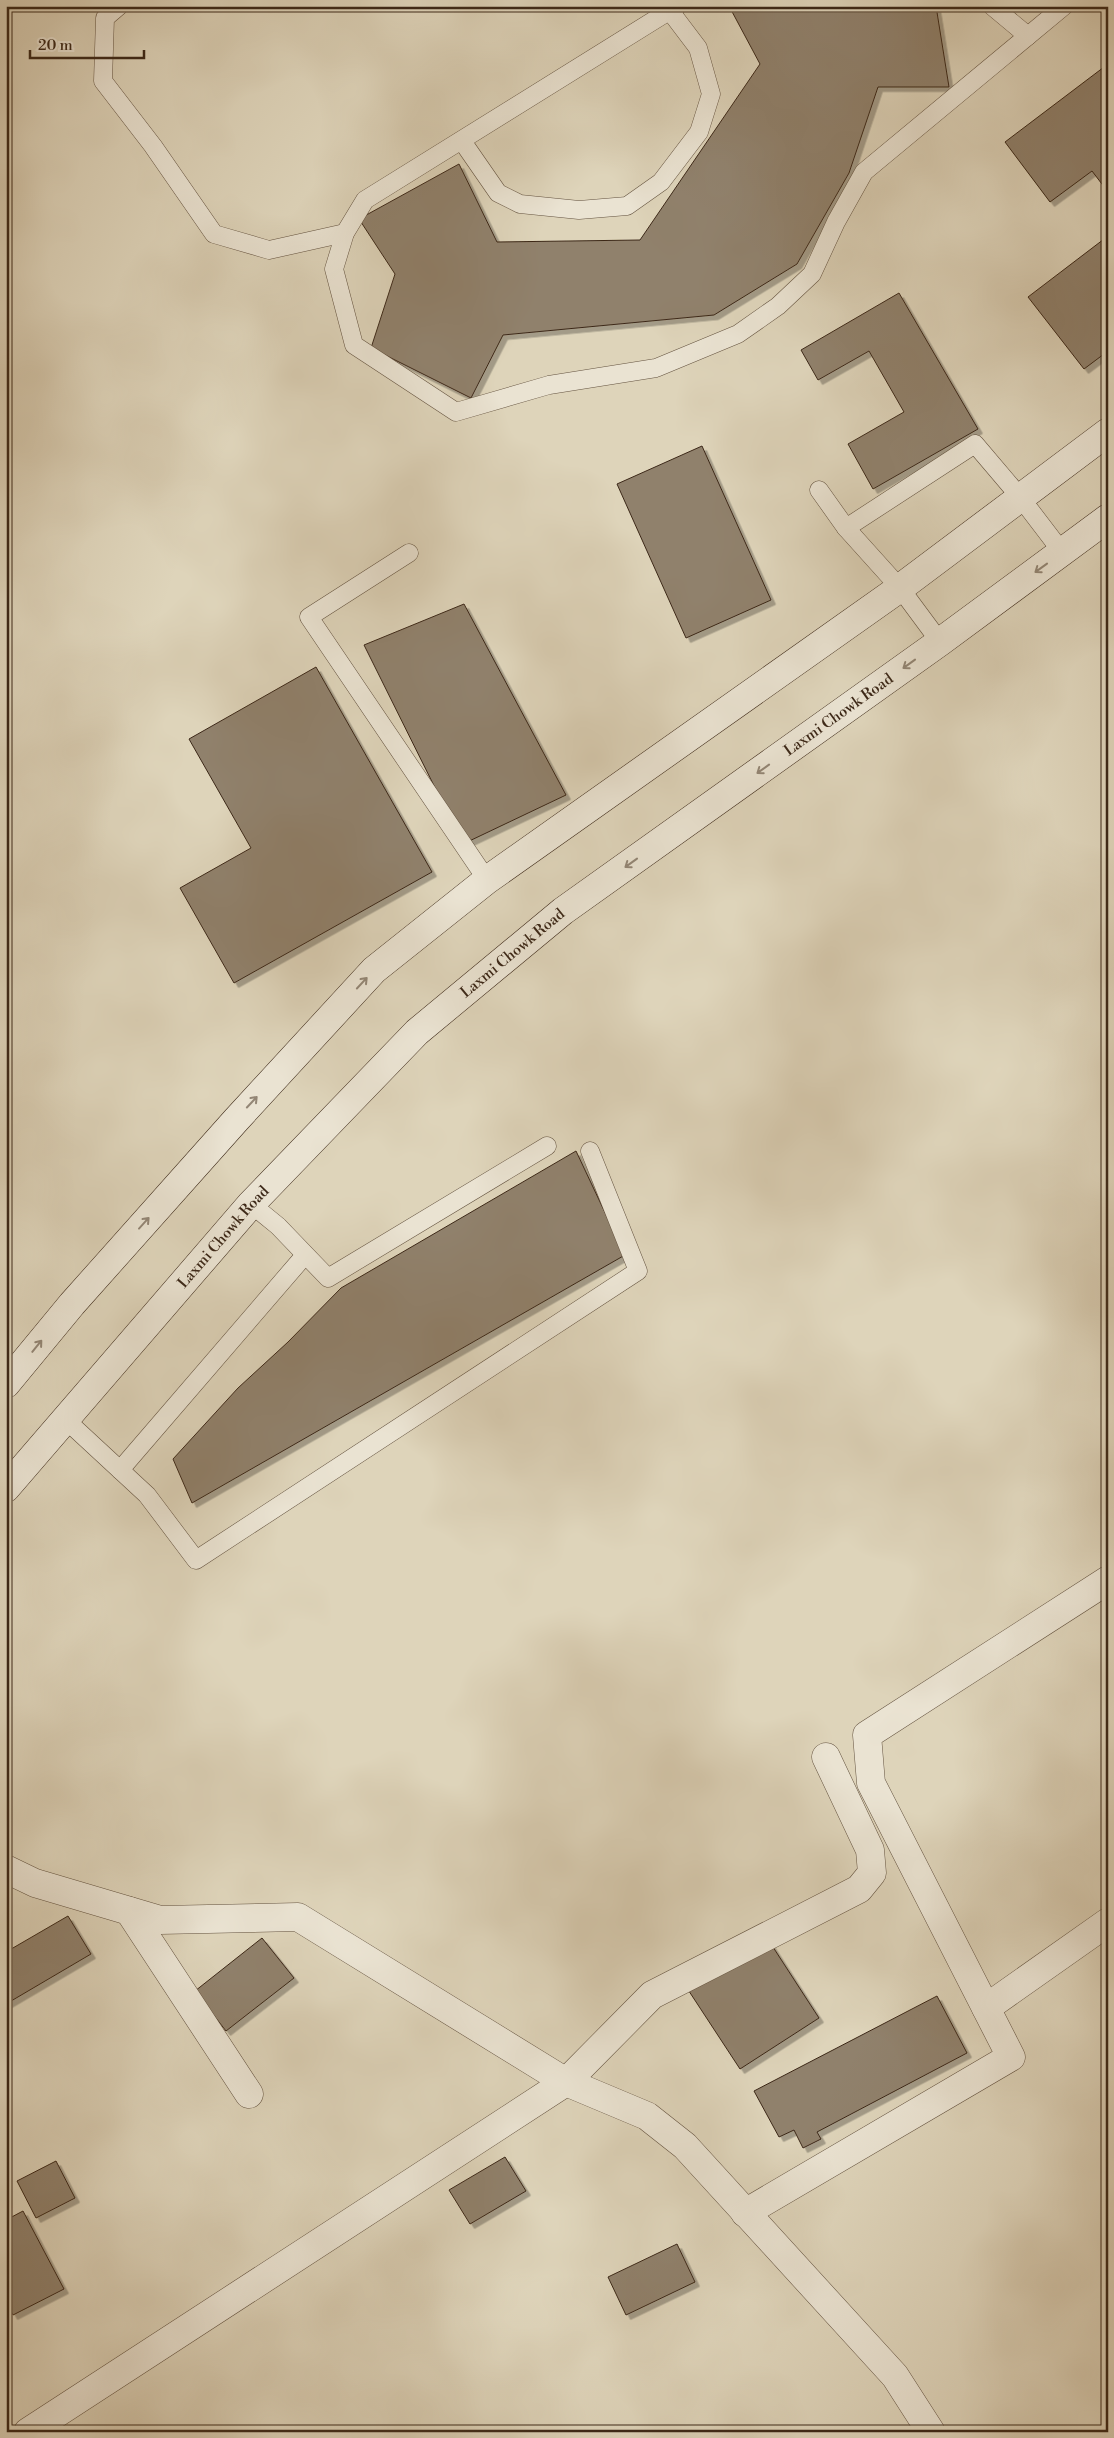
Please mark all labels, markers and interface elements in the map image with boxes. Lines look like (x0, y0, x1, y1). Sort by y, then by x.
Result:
scale bar (30, 28, 144, 60)
text: 20 m (38, 36, 73, 55)
one-way arrow (1034, 563, 1048, 573)
one-way arrow (903, 659, 917, 669)
street label: Laxmi Chowk Road (780, 669, 897, 760)
one-way arrow (756, 764, 770, 774)
one-way arrow (624, 858, 638, 868)
street label: Laxmi Chowk Road (456, 904, 569, 1002)
one-way arrow (356, 976, 368, 989)
one-way arrow (246, 1096, 258, 1109)
street label: Laxmi Chowk Road (173, 1181, 273, 1292)
one-way arrow (138, 1217, 149, 1230)
one-way arrow (32, 1340, 43, 1353)

